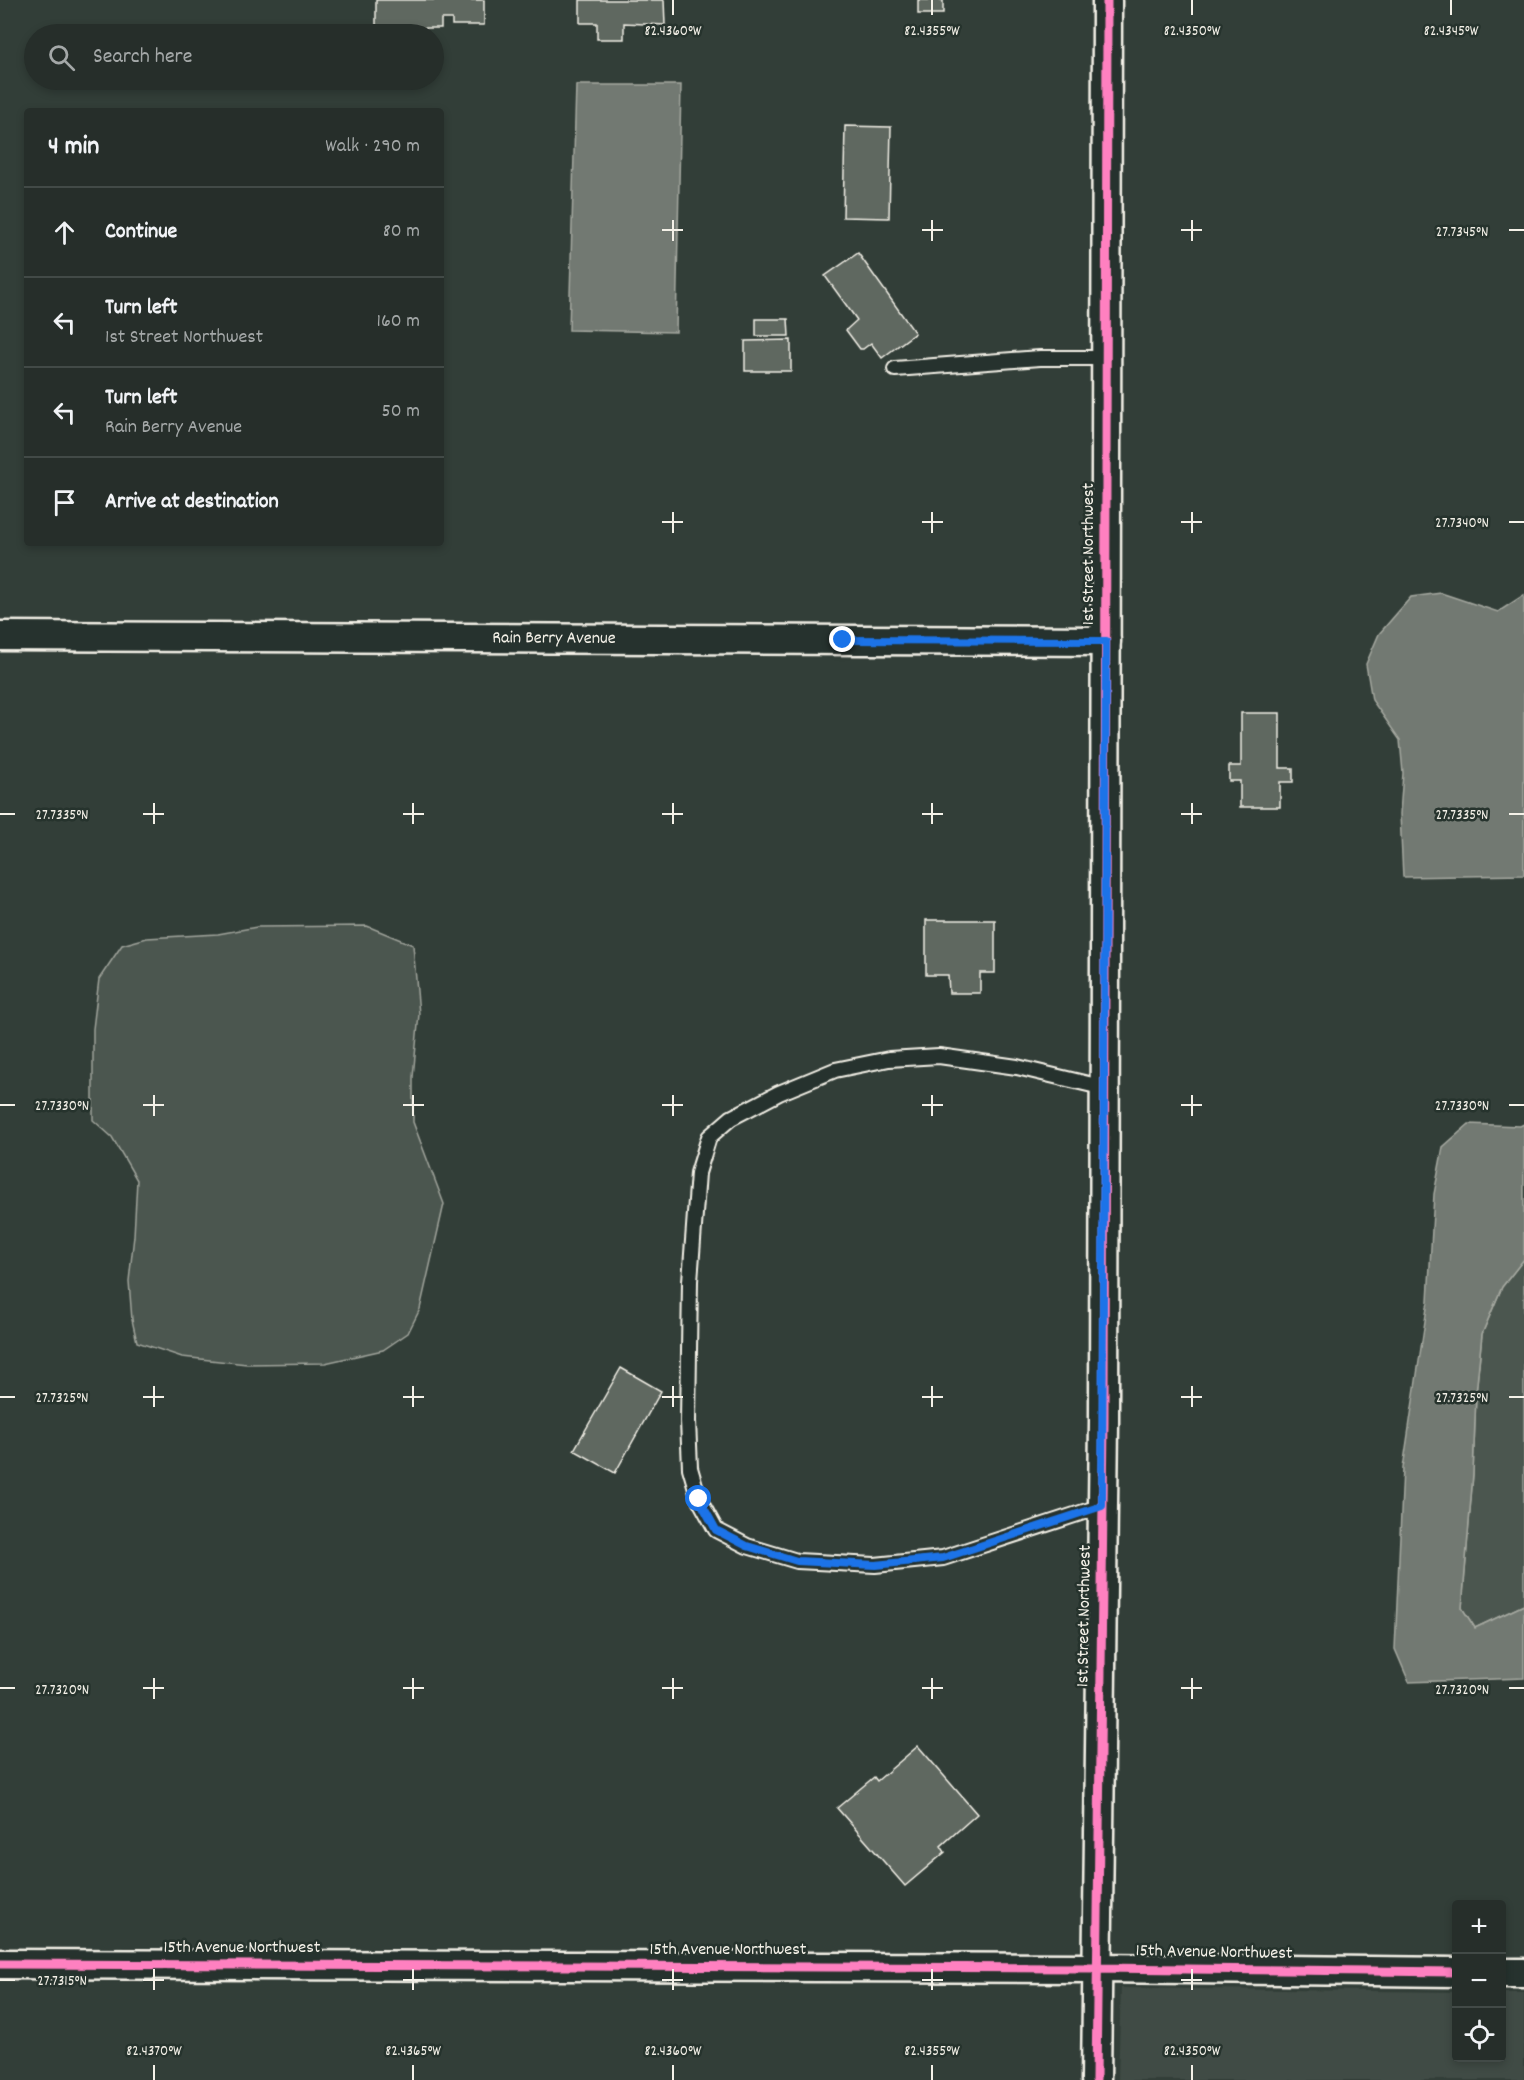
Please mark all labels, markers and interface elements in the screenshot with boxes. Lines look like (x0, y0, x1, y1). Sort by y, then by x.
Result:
text: 82.4360°W (645, 21, 702, 43)
text: 82.4355°W (904, 21, 960, 43)
text: 82.4350°W (1164, 21, 1221, 43)
text: 82.4345°W (1424, 21, 1479, 43)
search box (24, 24, 444, 90)
icon: search (45, 41, 78, 74)
text: Search here (93, 42, 192, 73)
text: 4 min (48, 129, 99, 166)
text: Walk · 290 m (325, 133, 420, 161)
icon: ahead (48, 216, 81, 249)
text: Continue (105, 217, 177, 248)
text: 80 m (383, 218, 420, 246)
text: 27.7345°N (1436, 222, 1488, 244)
text: Turn left (105, 293, 177, 324)
icon: left (48, 306, 81, 339)
text: 160 m (377, 308, 420, 336)
text: 1st Street Northwest (105, 324, 263, 352)
text: Turn left (105, 383, 177, 414)
icon: left (48, 396, 81, 429)
text: 50 m (382, 398, 420, 426)
text: Rain Berry Avenue (105, 414, 242, 442)
street label: 1st Street Northwest (1077, 482, 1102, 625)
icon: arrive (48, 486, 81, 519)
text: Arrive at destination (105, 487, 279, 518)
text: 27.7340°N (1435, 513, 1489, 535)
street label: Rain Berry Avenue (492, 626, 616, 651)
route end (829, 626, 855, 652)
text: 27.7335°N (35, 805, 89, 827)
text: 27.7335°N (1435, 805, 1489, 827)
text: 27.7330°N (35, 1096, 89, 1118)
text: 27.7330°N (1435, 1096, 1489, 1118)
text: 27.7325°N (36, 1388, 88, 1410)
text: 27.7325°N (1436, 1388, 1488, 1410)
route start (685, 1485, 711, 1511)
street label: 1st Street Northwest (1071, 1544, 1099, 1687)
text: 27.7320°N (35, 1680, 89, 1702)
text: 27.7320°N (1435, 1680, 1489, 1702)
map controls (1452, 1900, 1506, 2062)
button: + (1452, 1900, 1506, 1954)
street label: 15th Avenue Northwest (164, 1936, 321, 1961)
street label: 15th Avenue Northwest (650, 1938, 807, 1963)
street label: 15th Avenue Northwest (1135, 1939, 1293, 1967)
button: − (1452, 1954, 1506, 2008)
text: 27.7315°N (37, 1971, 87, 1993)
button: locate (1452, 2008, 1506, 2062)
text: 82.4370°W (126, 2041, 182, 2063)
text: 82.4365°W (385, 2041, 441, 2063)
text: 82.4360°W (645, 2041, 702, 2063)
text: 82.4355°W (904, 2041, 960, 2063)
text: 82.4350°W (1164, 2041, 1221, 2063)

